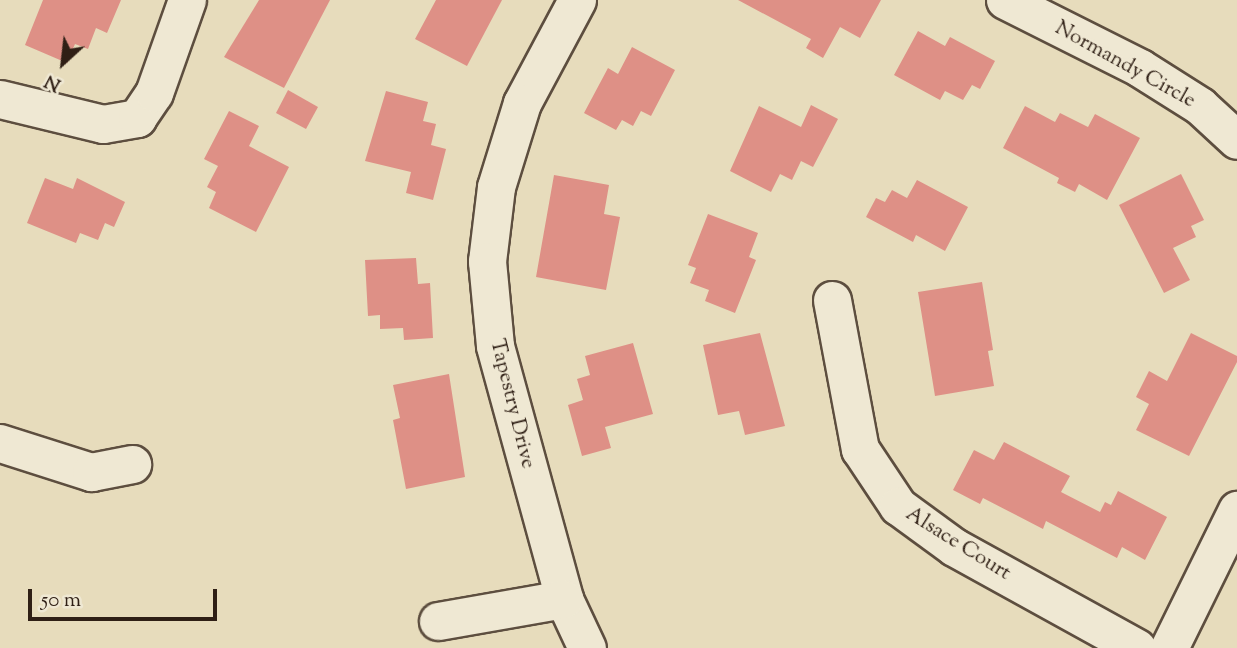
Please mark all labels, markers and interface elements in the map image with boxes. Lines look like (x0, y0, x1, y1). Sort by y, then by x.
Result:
street label: Normandy Circle (1050, 16, 1200, 114)
north arrow (28, 28, 98, 98)
text: N (40, 67, 66, 98)
street label: Tapestry Drive (484, 337, 540, 471)
street label: Alsace Court (901, 502, 1015, 586)
scale bar (32, 574, 220, 618)
text: 50 m (41, 586, 81, 616)

